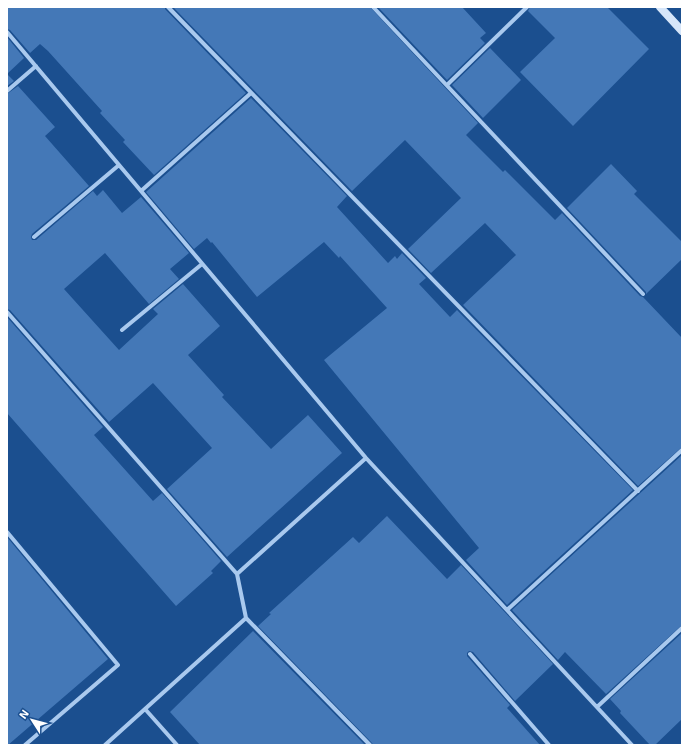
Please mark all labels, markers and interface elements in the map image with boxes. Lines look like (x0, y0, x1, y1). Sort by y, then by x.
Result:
north arrow (12, 700, 52, 740)
text: N (16, 707, 31, 721)

